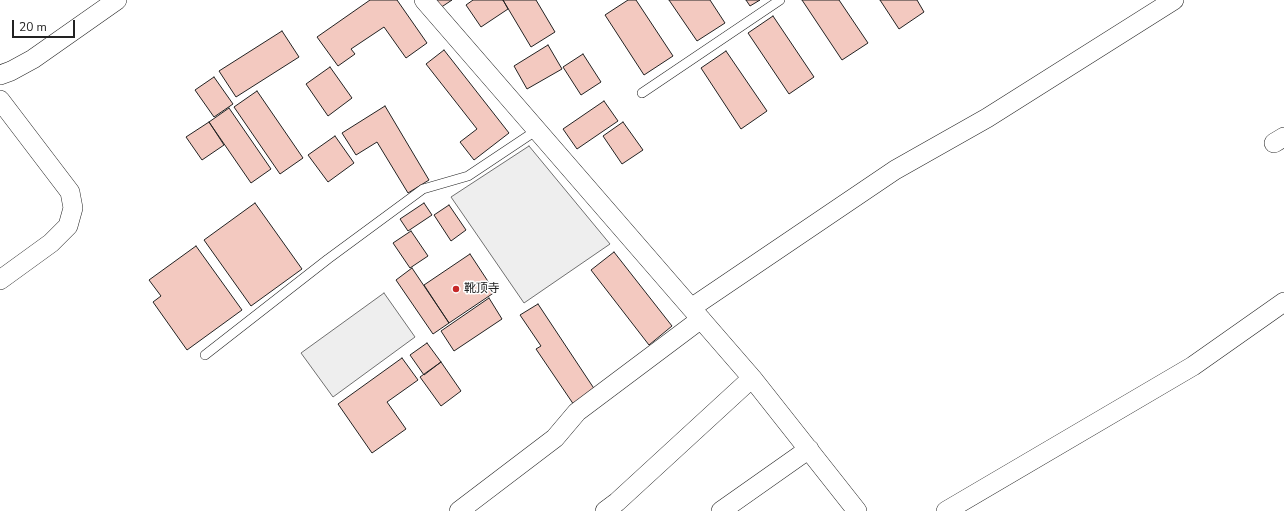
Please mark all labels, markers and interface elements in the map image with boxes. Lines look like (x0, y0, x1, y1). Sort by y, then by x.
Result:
scale bar (14, 12, 77, 38)
text: 20 m (19, 19, 47, 35)
place label: 靴顶寺 (464, 282, 500, 296)
marker: 靴顶寺 (451, 284, 461, 294)

